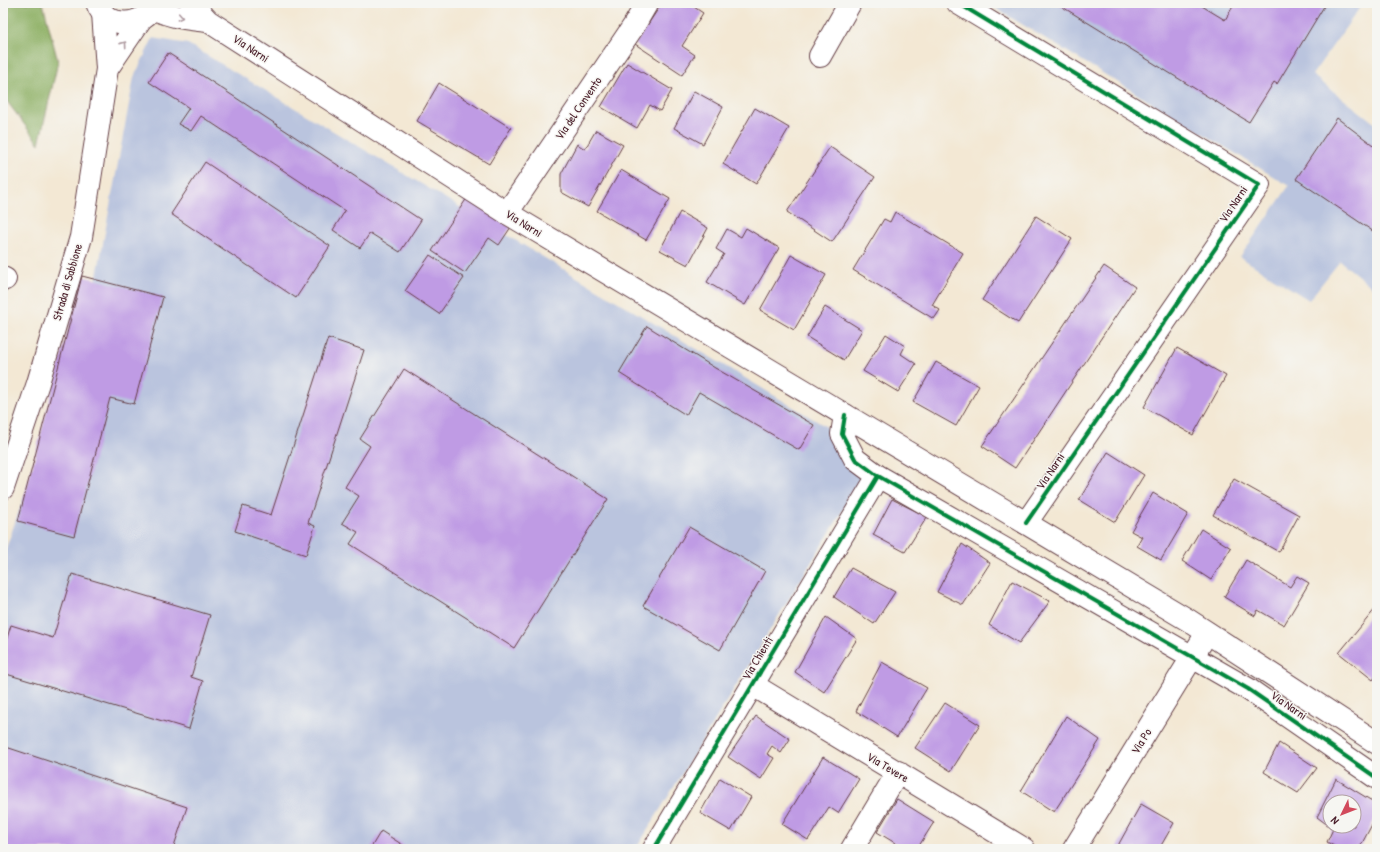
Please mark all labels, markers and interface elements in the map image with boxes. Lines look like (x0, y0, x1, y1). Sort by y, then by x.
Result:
one-way arrow (177, 12, 183, 20)
street label: Via Narni (229, 30, 273, 66)
one-way arrow (119, 42, 126, 49)
street label: Via del Convento (551, 73, 606, 143)
street label: Via Narni (1215, 182, 1251, 226)
street label: Via Narni (502, 205, 546, 241)
street label: Strada di Sabbione (48, 241, 86, 322)
street label: Via Narni (1032, 449, 1068, 493)
street label: Via Chienti (737, 633, 777, 683)
street label: Via Narni (1267, 686, 1311, 724)
street label: Via Po (1127, 725, 1156, 757)
street label: Via Tevere (864, 748, 912, 786)
north arrow (1322, 794, 1362, 834)
text: N (1327, 814, 1342, 828)

